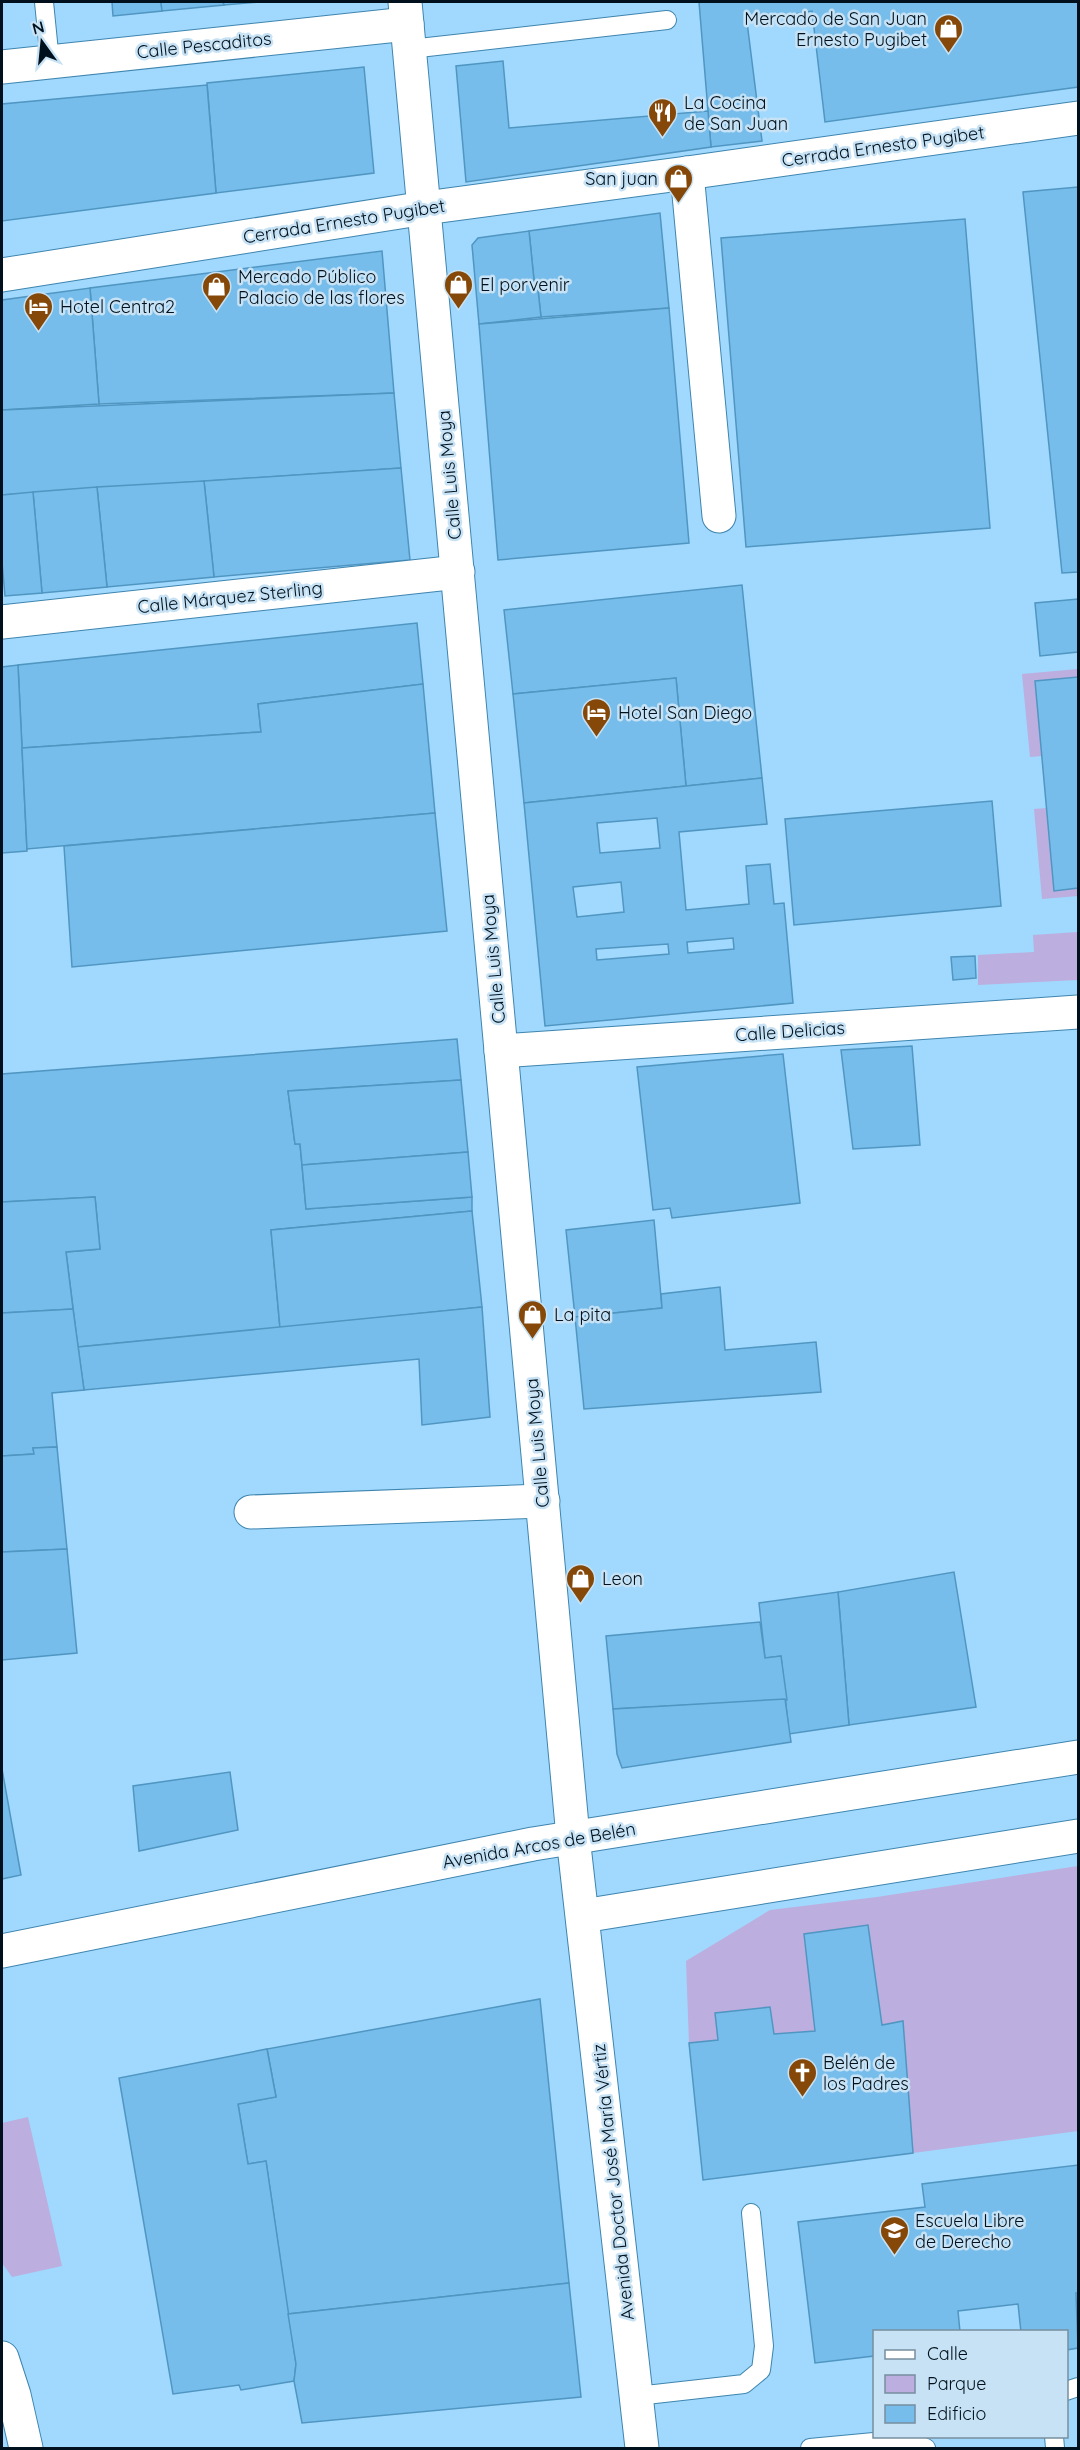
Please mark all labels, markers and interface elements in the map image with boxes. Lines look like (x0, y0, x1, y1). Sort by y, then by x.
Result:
place label: Mercado de San Juan Ernesto Pugibet (744, 7, 927, 51)
north arrow (12, 12, 72, 72)
shop icon: Mercado de San Juan Ernesto Pugibet (932, 12, 964, 54)
text: N (30, 16, 46, 39)
street label: Calle Pescaditos (136, 26, 272, 64)
place label: La Cocina de San Juan (684, 91, 788, 135)
restaurant icon: La Cocina de San Juan (647, 96, 679, 138)
street label: Cerrada Ernesto Pugibet (780, 120, 986, 172)
shop icon: San juan (663, 162, 695, 204)
place label: San juan (585, 167, 658, 190)
street label: Cerrada Ernesto Pugibet (241, 194, 447, 248)
place label: Mercado Público Palacio de las flores (238, 265, 405, 309)
shop icon: El porvenir (443, 268, 475, 310)
shop icon: Mercado Público Palacio de las flores (201, 270, 233, 312)
place label: El porvenir (480, 273, 570, 296)
hotel icon: Hotel Centra2 (23, 290, 55, 332)
place label: Hotel Centra2 (60, 295, 175, 318)
street label: Calle Luis Moya (432, 409, 466, 541)
street label: Calle Márquez Sterling (136, 576, 324, 618)
hotel icon: Hotel San Diego (581, 696, 613, 738)
place label: Hotel San Diego (618, 701, 752, 724)
street label: Calle Luis Moya (476, 893, 510, 1025)
street label: Calle Delicias (735, 1016, 845, 1046)
shop icon: La pita (517, 1298, 549, 1340)
place label: La pita (554, 1303, 611, 1326)
street label: Calle Luis Moya (520, 1377, 554, 1509)
shop icon: Leon (565, 1562, 597, 1604)
place label: Leon (602, 1567, 643, 1590)
street label: Avenida Arcos de Belén (441, 1817, 637, 1873)
street label: Avenida Doctor José María Vértiz (587, 2043, 639, 2321)
place label: Belén de los Padres (823, 2051, 909, 2095)
church icon: Belén de los Padres (786, 2056, 818, 2098)
place label: Escuela Libre de Derecho (915, 2209, 1024, 2253)
school or university icon: Escuela Libre de Derecho (878, 2214, 910, 2256)
legend (873, 2330, 1068, 2438)
text: Calle (927, 2342, 968, 2365)
text: Parque (927, 2372, 986, 2395)
text: Edificio (927, 2402, 986, 2425)

